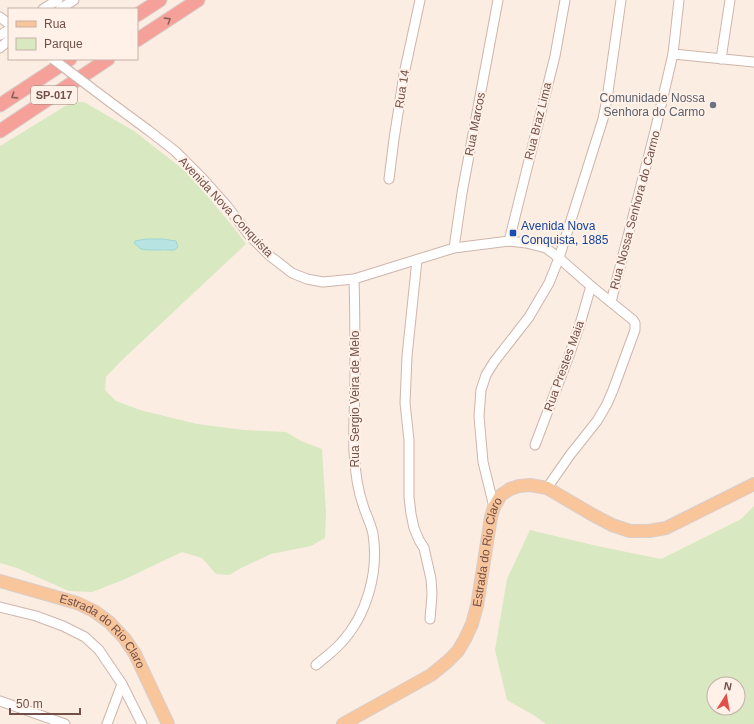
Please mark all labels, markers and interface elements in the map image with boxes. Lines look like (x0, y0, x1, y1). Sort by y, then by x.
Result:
legend (8, 8, 138, 60)
text: Rua (44, 17, 66, 31)
one-way arrow (163, 17, 170, 24)
text: Parque (44, 37, 83, 51)
street label: Rua 14 (392, 68, 412, 109)
street label: Rua Braz Lima (522, 80, 554, 161)
road number: SP-017 (31, 86, 77, 104)
one-way arrow (11, 91, 18, 99)
street label: Rua Marcos (462, 91, 488, 157)
place label: Comunidade Nossa Senhora do Carmo (600, 91, 705, 119)
marker: Comunidade Nossa Senhora do Carmo (708, 100, 718, 110)
street label: Rua Nossa Senhora do Carmo (607, 129, 663, 291)
street label: Avenida Nova Conquista (176, 154, 276, 260)
place label: Avenida Nova Conquista, 1885 (521, 219, 609, 247)
marker: Avenida Nova Conquista, 1885 (508, 228, 518, 238)
street label: Rua Prestes Maia (541, 318, 587, 413)
street label: Rua Sergio Veira de Melo (348, 330, 362, 467)
street label: Estrada do Rio Claro (470, 494, 505, 608)
street label: Estrada do Rio Claro (58, 591, 148, 671)
north arrow (706, 676, 746, 716)
text: N (723, 680, 733, 693)
scale bar (10, 690, 80, 716)
text: 50 m (16, 697, 43, 711)

